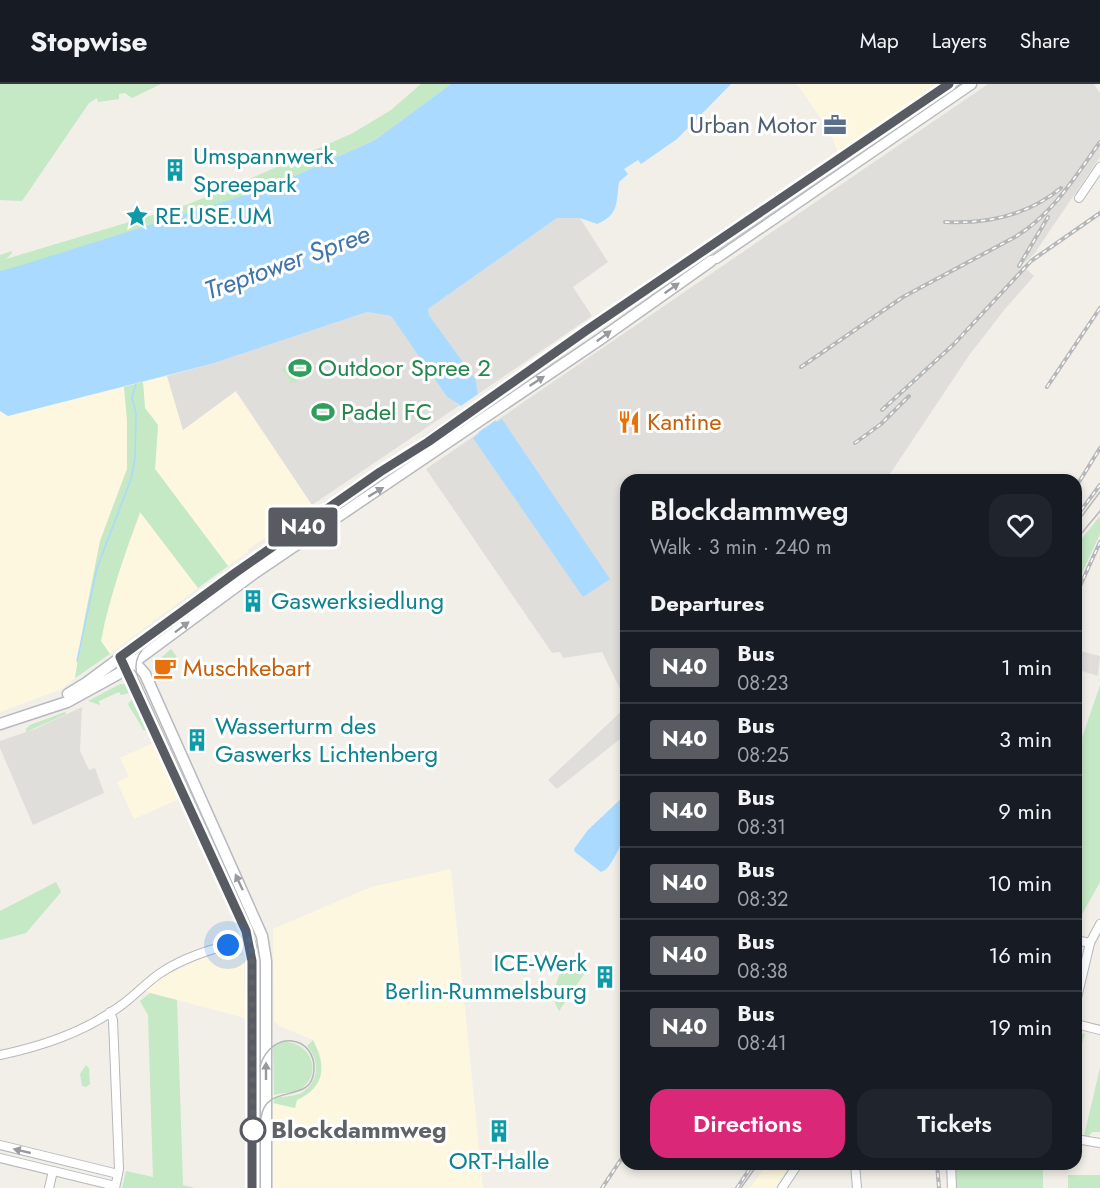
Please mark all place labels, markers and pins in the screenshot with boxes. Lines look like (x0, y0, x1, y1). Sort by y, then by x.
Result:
place label: Urban Motor (689, 107, 818, 142)
office icon: Urban Motor (822, 112, 848, 138)
place label: Umspannwerk Spreepark (193, 138, 334, 201)
building icon: Umspannwerk Spreepark (162, 157, 188, 183)
place label: RE.USE.UM (155, 198, 272, 233)
place icon: RE.USE.UM (124, 203, 150, 229)
place label: Outdoor Spree 2 (318, 350, 491, 385)
sports icon: Outdoor Spree 2 (287, 355, 313, 381)
place label: Padel FC (341, 394, 432, 429)
sports icon: Padel FC (310, 399, 336, 425)
place label: Kantine (647, 404, 722, 439)
restaurant icon: Kantine (616, 409, 642, 435)
place label: Gaswerksiedlung (271, 583, 444, 618)
building icon: Gaswerksiedlung (240, 588, 266, 614)
place label: Muschkebart (183, 650, 311, 685)
cafe icon: Muschkebart (152, 655, 178, 681)
place label: Wasserturm des Gaswerks Lichtenberg (215, 708, 438, 771)
building icon: Wasserturm des Gaswerks Lichtenberg (184, 727, 210, 753)
place label: ICE-Werk Berlin-Rummelsburg (385, 945, 587, 1008)
building icon: ICE-Werk Berlin-Rummelsburg (592, 964, 618, 990)
place label: Blockdammweg (271, 1112, 447, 1147)
marker: Blockdammweg (240, 1117, 266, 1143)
building icon: ORT-Halle (486, 1118, 512, 1144)
place label: ORT-Halle (449, 1143, 549, 1178)

